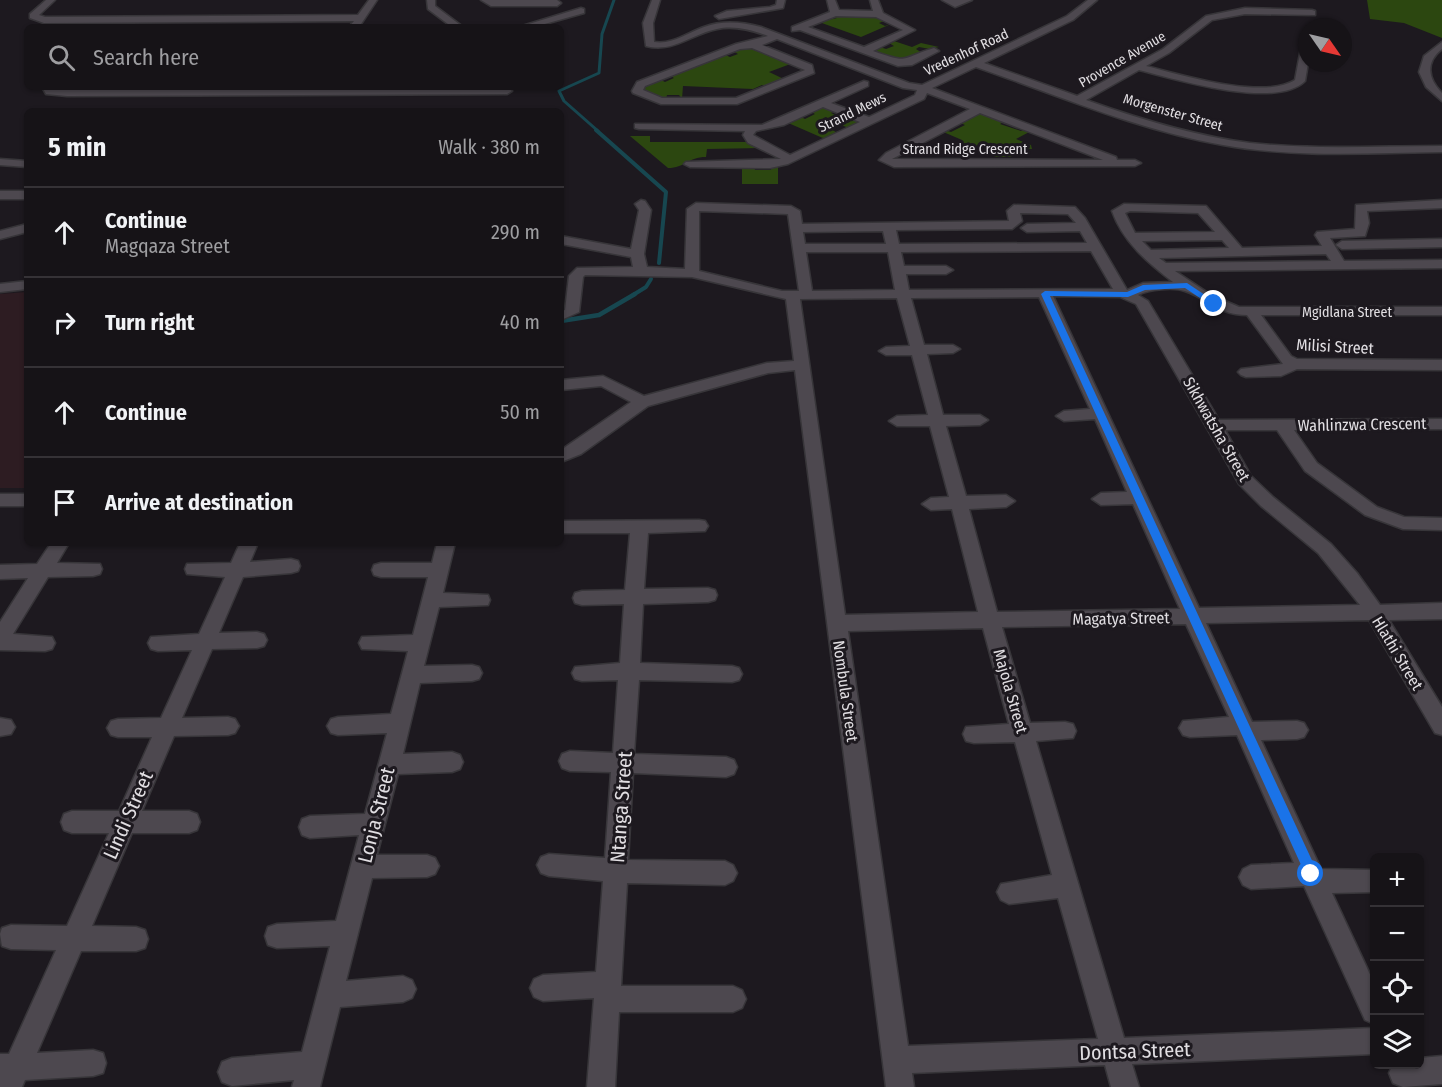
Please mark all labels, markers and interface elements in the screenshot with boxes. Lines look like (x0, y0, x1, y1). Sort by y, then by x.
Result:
north arrow (1298, 18, 1352, 72)
search box (24, 24, 564, 90)
street label: Vredenhof Road (921, 25, 1011, 80)
street label: Provence Avenue (1076, 28, 1169, 91)
icon: search (45, 41, 78, 74)
text: Search here (93, 44, 199, 71)
street label: Strand Mews (816, 89, 889, 136)
street label: Morgenster Street (1121, 90, 1225, 135)
text: 5 min (48, 132, 106, 163)
text: Walk · 380 m (438, 135, 540, 159)
street label: Strand Ridge Crescent (902, 141, 1028, 158)
text: Continue (105, 207, 187, 234)
icon: ahead (48, 216, 81, 249)
text: 290 m (491, 220, 540, 244)
text: Magqaza Street (105, 234, 230, 258)
route end (1200, 290, 1226, 316)
street label: Mgidlana Street (1302, 304, 1392, 321)
icon: right (48, 306, 81, 339)
text: Turn right (105, 309, 194, 336)
text: 40 m (500, 310, 540, 334)
street label: Milisi Street (1296, 335, 1375, 358)
street label: Sikhwatsha Street (1179, 374, 1255, 485)
icon: ahead (48, 396, 81, 429)
text: Continue (105, 399, 187, 426)
text: 50 m (500, 400, 540, 424)
street label: Wahlinzwa Crescent (1298, 414, 1427, 435)
icon: arrive (48, 486, 81, 519)
text: Arrive at destination (105, 489, 293, 516)
street label: Magatya Street (1072, 608, 1171, 629)
street label: Hlathi Street (1368, 613, 1427, 694)
street label: Nombula Street (829, 639, 862, 744)
street label: Majola Street (989, 647, 1032, 736)
street label: Ntanga Street (605, 750, 637, 863)
street label: Lonja Street (352, 764, 400, 866)
street label: Lindi Street (98, 767, 158, 863)
map controls (1370, 853, 1424, 1069)
button: + (1370, 853, 1424, 907)
route start (1297, 860, 1323, 886)
button: − (1370, 907, 1424, 961)
button: locate (1370, 961, 1424, 1015)
button: layers (1370, 1015, 1424, 1069)
street label: Dontsa Street (1079, 1037, 1191, 1065)

